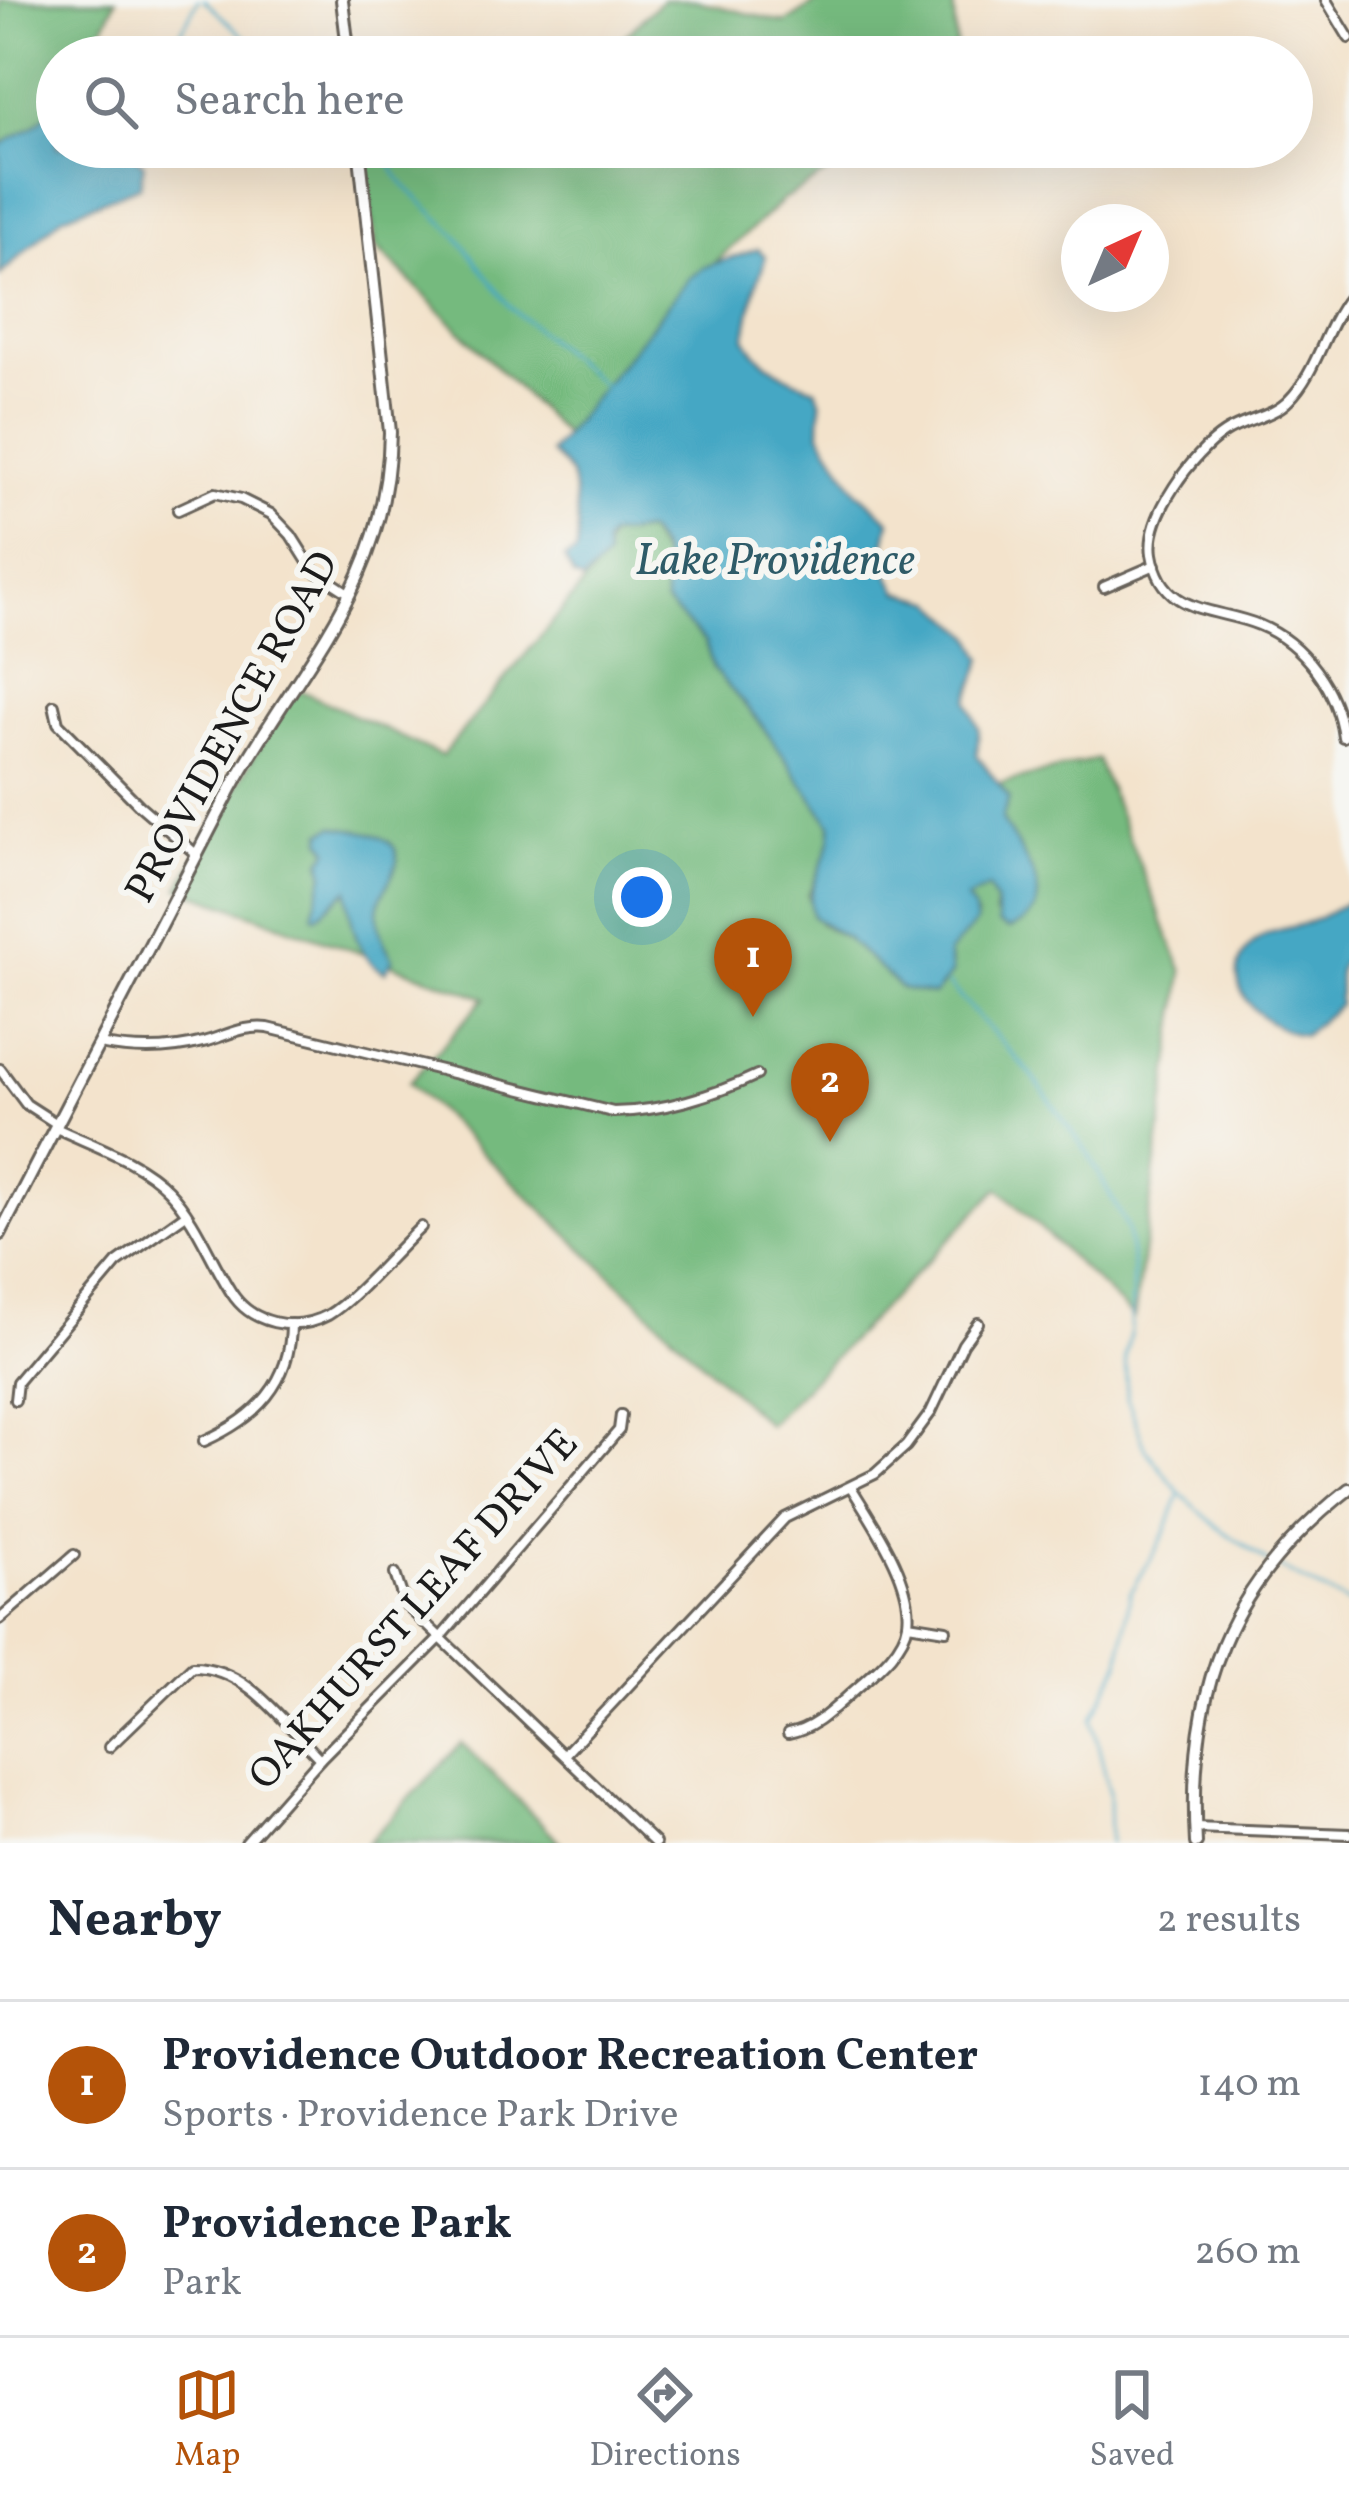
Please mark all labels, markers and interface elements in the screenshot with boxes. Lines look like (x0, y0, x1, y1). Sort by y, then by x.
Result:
search box (36, 36, 1313, 168)
icon: search (78, 69, 144, 135)
text: Search here (174, 71, 405, 134)
north arrow (1061, 204, 1169, 312)
water label: Lake Providence (635, 531, 915, 594)
street label: PROVIDENCE ROAD (113, 542, 355, 914)
your location (612, 867, 672, 927)
pin: 1 (714, 918, 792, 1017)
pin: 2 (791, 1043, 869, 1142)
street label: OAKHURST LEAF DRIVE (236, 1417, 594, 1805)
text: Nearby (48, 1886, 222, 1957)
text: 2 results (1157, 1894, 1301, 1948)
text: Providence Outdoor Recreation Center (162, 2026, 978, 2089)
text: 1 (79, 2058, 95, 2112)
text: 140 m (1198, 2058, 1301, 2112)
text: Sports · Providence Park Drive (162, 2089, 678, 2143)
text: Providence Park (162, 2194, 512, 2257)
text: 2 (77, 2226, 97, 2280)
text: 260 m (1195, 2226, 1301, 2280)
text: Park (162, 2257, 242, 2311)
tab: Map (174, 2362, 241, 2480)
tab: Directions (589, 2362, 741, 2480)
tab: Saved (1090, 2362, 1175, 2480)

